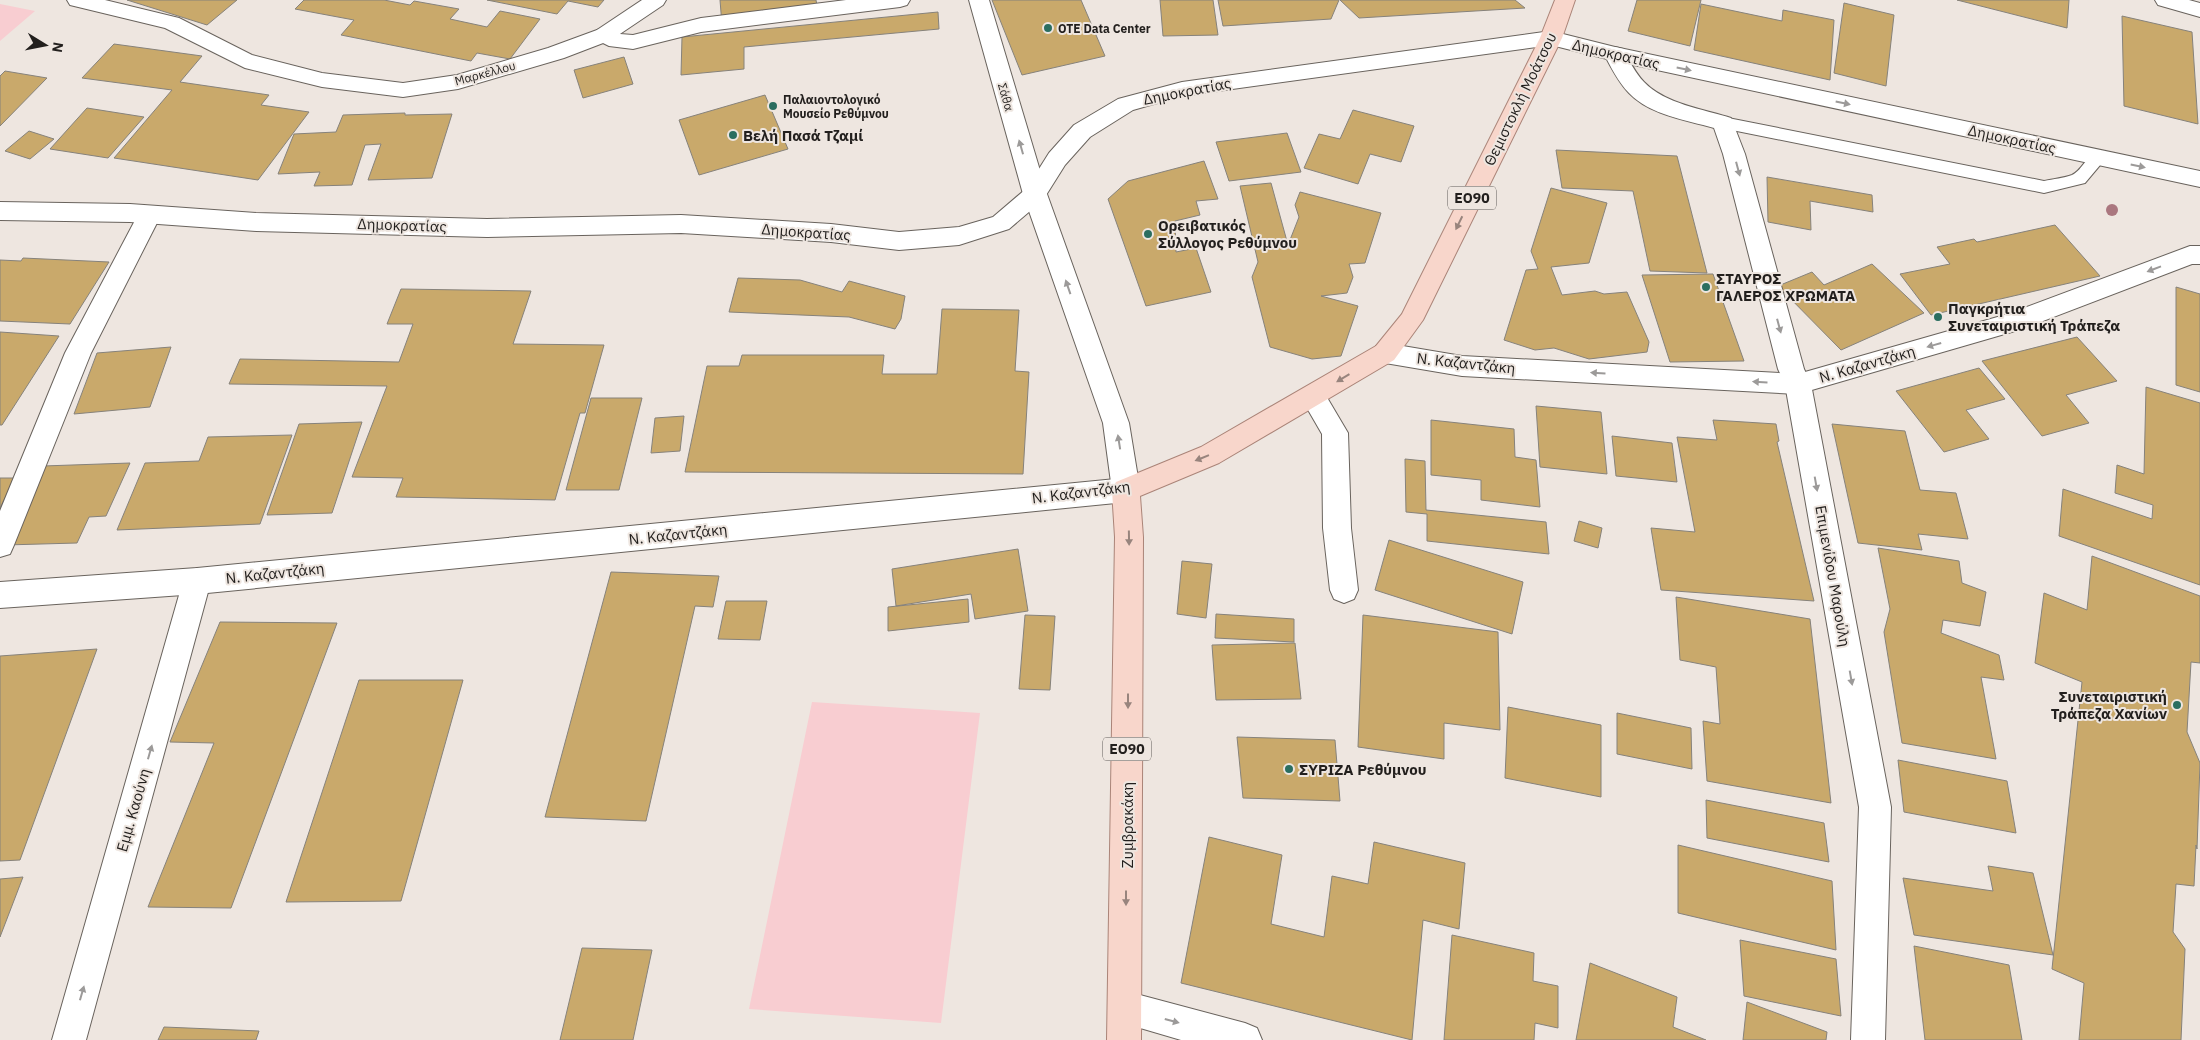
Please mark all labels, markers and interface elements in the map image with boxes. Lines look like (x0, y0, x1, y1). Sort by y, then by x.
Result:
north arrow (20, 20, 70, 70)
place label: OTE Data Center (1058, 21, 1151, 36)
marker: OTE Data Center (1042, 22, 1054, 34)
street label: Θεμιστοκλή Μοάτσου (1479, 29, 1561, 169)
street label: Δημοκρατίας (1570, 35, 1662, 73)
text: N (48, 41, 68, 54)
street label: Μαρκέλλου (453, 58, 517, 88)
one-way arrow (1676, 65, 1691, 73)
street label: Δημοκρατίας (1141, 73, 1233, 109)
street label: Σάθα (995, 81, 1017, 113)
place label: Παλαιοντολογικό Μουσείο Ρεθύμνου (783, 92, 889, 121)
one-way arrow (1835, 99, 1850, 107)
marker: Παλαιοντολογικό Μουσείο Ρεθύμνου (767, 100, 779, 112)
street label: Δημοκρατίας (1966, 120, 2058, 158)
place label: Βελή Πασά Τζαμί (743, 126, 863, 145)
marker: Βελή Πασά Τζαμί (727, 129, 739, 141)
one-way arrow (1017, 139, 1025, 154)
one-way arrow (1734, 161, 1742, 177)
one-way arrow (2131, 163, 2147, 171)
road number: ΕΟ90 (1448, 187, 1496, 210)
street label: Δημοκρατίας (357, 214, 447, 236)
one-way arrow (1455, 215, 1464, 230)
place label: Ορειβατικός Σύλλογος Ρεθύμνου (1158, 216, 1297, 252)
street label: Δημοκρατίας (761, 219, 851, 245)
marker: Ορειβατικός Σύλλογος Ρεθύμνου (1142, 228, 1154, 240)
one-way arrow (2146, 265, 2161, 273)
place label: ΣΤΑΥΡΟΣ ΓΑΛΕΡΟΣ ΧΡΩΜΑΤΑ (1716, 269, 1855, 305)
one-way arrow (1064, 280, 1071, 295)
marker: ΣΤΑΥΡΟΣ ΓΑΛΕΡΟΣ ΧΡΩΜΑΤΑ (1700, 281, 1712, 293)
place label: Παγκρήτια Συνεταιριστική Τράπεζα (1948, 299, 2120, 335)
marker: Παγκρήτια Συνεταιριστική Τράπεζα (1932, 311, 1944, 323)
one-way arrow (1776, 319, 1784, 334)
street label: Ν. Καζαντζάκη (1817, 341, 1917, 387)
one-way arrow (1927, 342, 1942, 350)
street label: Ν. Καζαντζάκη (1416, 348, 1516, 378)
one-way arrow (1590, 369, 1606, 377)
one-way arrow (1337, 373, 1350, 382)
one-way arrow (1752, 378, 1768, 386)
one-way arrow (1114, 433, 1122, 449)
one-way arrow (1195, 455, 1209, 463)
one-way arrow (1813, 476, 1821, 492)
street label: Ν. Καζαντζάκη (1031, 477, 1131, 507)
street label: Επιμενίδου Μαρούλη (1811, 504, 1855, 648)
street label: Ν. Καζαντζάκη (628, 519, 728, 549)
one-way arrow (1125, 531, 1133, 547)
street label: Ν. Καζαντζάκη (225, 558, 325, 588)
one-way arrow (1848, 671, 1856, 687)
place label: Συνεταιριστική Τράπεζα Χανίων (2051, 687, 2167, 723)
one-way arrow (1124, 693, 1132, 709)
marker: Συνεταιριστική Τράπεζα Χανίων (2171, 699, 2183, 711)
road number: ΕΟ90 (1103, 738, 1151, 761)
one-way arrow (146, 745, 154, 760)
place label: ΣΥΡΙΖΑ Ρεθύμνου (1299, 760, 1426, 779)
marker: ΣΥΡΙΖΑ Ρεθύμνου (1283, 763, 1295, 775)
street label: Εμμ. Καούνη (112, 766, 154, 854)
street label: Ζυμβρακάκη (1118, 782, 1137, 868)
one-way arrow (1122, 891, 1130, 907)
one-way arrow (79, 985, 87, 1000)
one-way arrow (1165, 1017, 1180, 1025)

